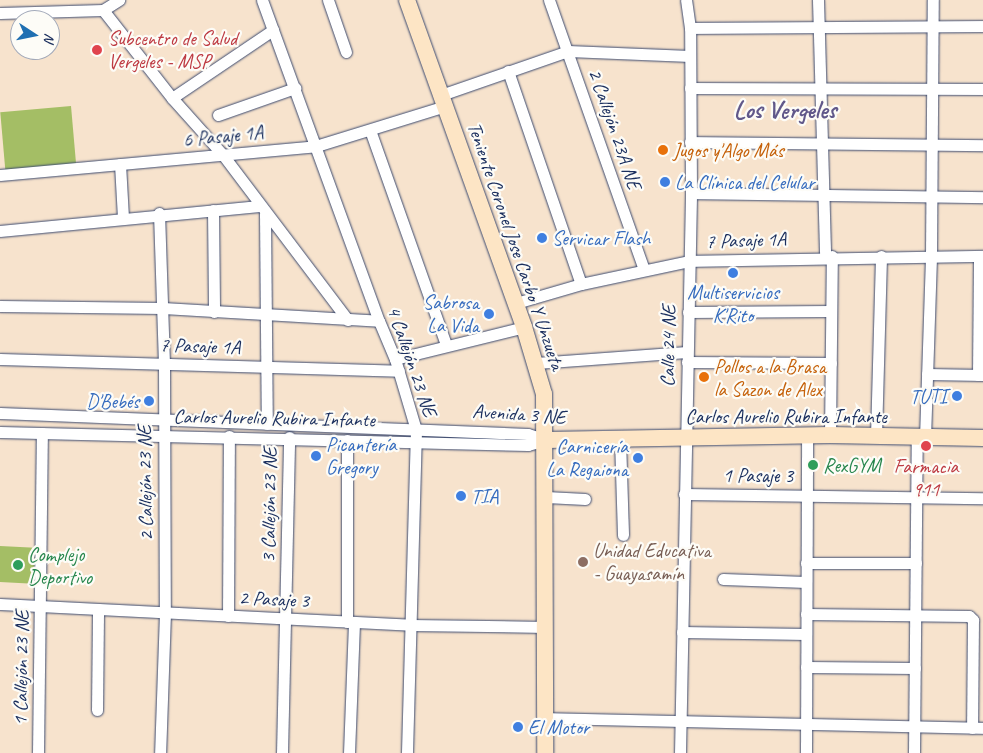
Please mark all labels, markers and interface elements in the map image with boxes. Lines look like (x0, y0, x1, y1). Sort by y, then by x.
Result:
north arrow (10, 10, 60, 60)
place label: Subcentro de Salud Vergeles - MSP (108, 26, 238, 73)
text: N (40, 32, 58, 44)
marker: Subcentro de Salud Vergeles - MSP (90, 43, 104, 57)
street label: 2 Callejón 23A NE (583, 66, 647, 192)
district label: Los Vergeles (734, 95, 836, 125)
street label: Teniente Coronel Jose Carbo Y Unzueta (462, 119, 570, 373)
street label: 6 Pasaje 1A (182, 120, 264, 152)
place label: Jugos y'Algo Más (673, 138, 783, 162)
marker: Jugos y'Algo Más (657, 144, 669, 156)
place label: La Clínica del Celular (675, 170, 815, 194)
marker: La Clínica del Celular (659, 176, 671, 188)
place label: Servicar Flash (552, 226, 651, 250)
street label: 7 Pasaje 1A (705, 227, 787, 253)
marker: Servicar Flash (536, 232, 548, 244)
marker: Multiservicios K'Rito (727, 267, 739, 279)
place label: Multiservicios K'Rito (687, 281, 779, 328)
place label: Sabrosa La Vida (423, 290, 479, 337)
street label: 4 Callejón 23 NE (382, 302, 442, 420)
street label: Calle 24 NE (655, 305, 681, 387)
marker: Sabrosa La Vida (483, 308, 495, 320)
street label: 7 Pasaje 1A (159, 333, 241, 359)
place label: Pollos a la Brasa la Sazon de Alex (714, 354, 827, 401)
marker: Pollos a la Brasa la Sazon de Alex (698, 371, 710, 383)
place label: TUTI (910, 384, 947, 408)
place label: D'Bebés (86, 389, 139, 413)
marker: TUTI (951, 390, 963, 402)
marker: D'Bebés (143, 395, 155, 407)
street label: Avenida 3 NE (472, 399, 566, 429)
street label: Carlos Aurelio Rubira Infante (173, 404, 375, 432)
street label: Carlos Aurelio Rubira Infante (686, 404, 886, 428)
street label: 2 Callejón 23 NE (132, 425, 158, 541)
place label: Picantería Gregory (326, 432, 396, 479)
place label: Carnicería La Regaiona (546, 434, 628, 481)
marker: Farmacia 911 (920, 440, 932, 452)
street label: 3 Callejón 23 NE (256, 447, 282, 563)
marker: Picantería Gregory (310, 450, 322, 462)
marker: Carnicería La Regaiona (632, 452, 644, 464)
place label: RexGYM (823, 453, 881, 477)
place label: Farmacia 911 (894, 454, 958, 501)
marker: RexGYM (807, 459, 819, 471)
street label: 1 Pasaje 3 (723, 463, 793, 487)
place label: TIA (471, 484, 498, 508)
marker: TIA (455, 490, 467, 502)
place label: Unidad Educativa - Guayasamín (593, 538, 710, 585)
place label: Complejo Deportivo (28, 542, 92, 589)
marker: Unidad Educativa - Guayasamín (577, 556, 589, 568)
marker: Complejo Deportivo (12, 559, 24, 571)
street label: 2 Pasaje 3 (238, 585, 310, 613)
street label: 1 Callejón 23 NE (8, 610, 34, 726)
place label: El Motor (528, 715, 589, 739)
marker: El Motor (512, 721, 524, 733)

